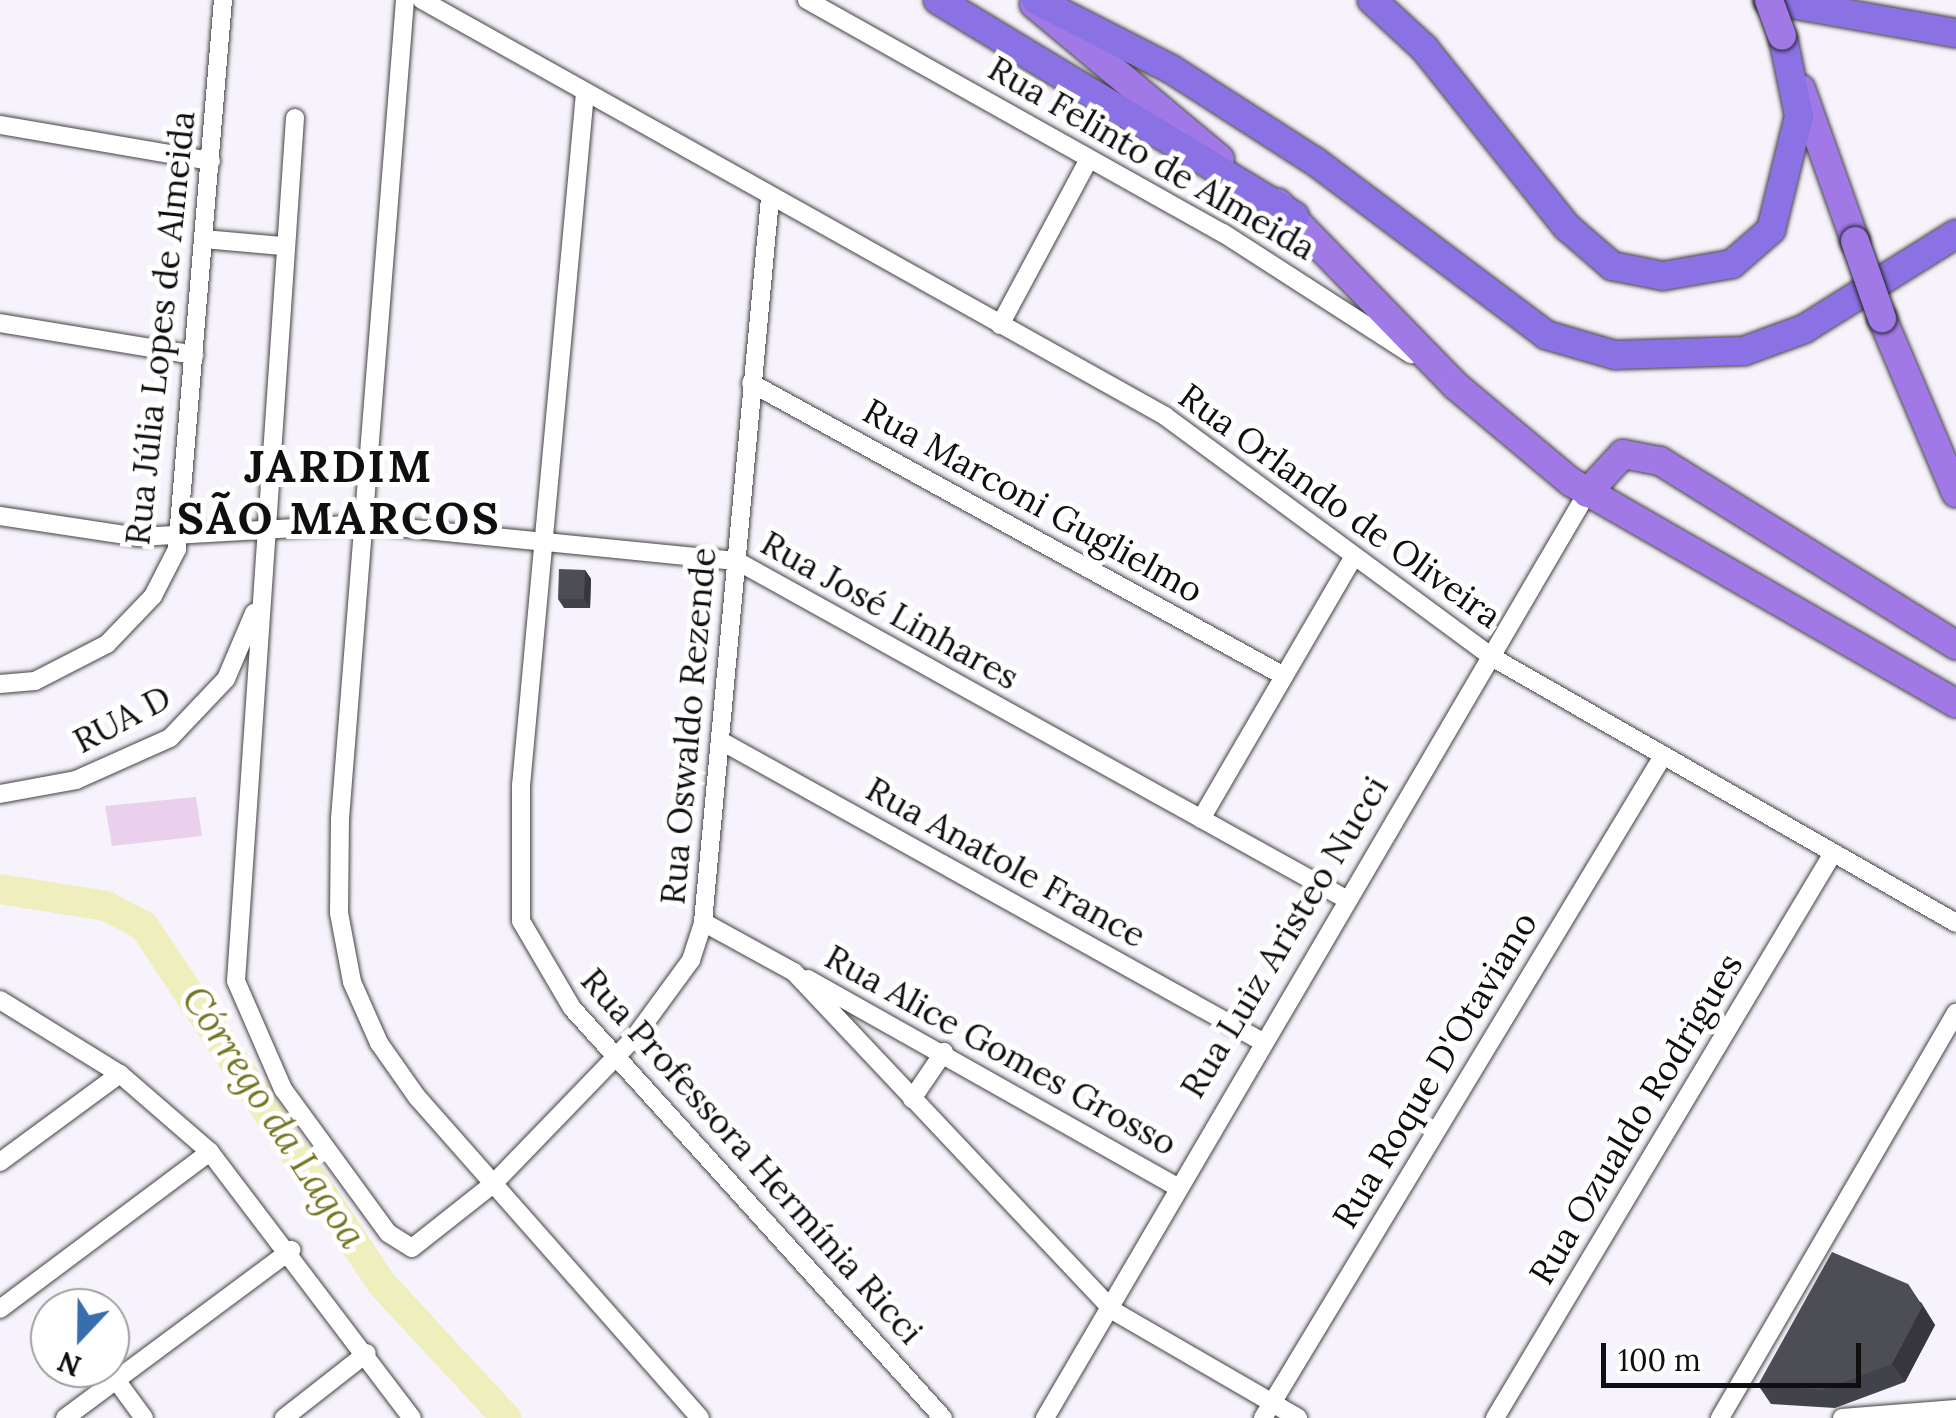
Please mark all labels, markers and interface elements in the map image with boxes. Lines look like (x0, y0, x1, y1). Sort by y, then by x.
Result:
street label: Rua Felinto de Almeida (981, 47, 1323, 269)
street label: Rua Júlia Lopes de Almeida (116, 109, 204, 547)
street label: Rua Orlando de Oliveira (1171, 375, 1509, 637)
street label: Rua Marconi Guglielmo (856, 390, 1210, 612)
district label: JARDIM SÃO MARCOS (177, 439, 501, 545)
street label: Rua José Linhares (754, 522, 1026, 698)
street label: Rua Oswaldo Rezende (651, 546, 725, 906)
street label: RUA D (66, 676, 178, 762)
street label: Rua Anatole France (859, 768, 1153, 956)
street label: Rua Luiz Aristeo Nucci (1171, 769, 1397, 1105)
street label: Rua Roque D'Otaviano (1324, 904, 1546, 1236)
street label: Rua Alice Gomes Grosso (818, 936, 1184, 1164)
street label: Rua Ozualdo Rodrigues (1521, 946, 1751, 1292)
street label: Rua Professora Hermínia Ricci (572, 959, 932, 1353)
water label: Córrego da Lagoa (172, 978, 376, 1256)
north arrow (30, 1288, 130, 1388)
scale bar (1606, 1323, 1866, 1385)
text: 100 m (1618, 1341, 1701, 1379)
text: N (53, 1343, 86, 1385)

